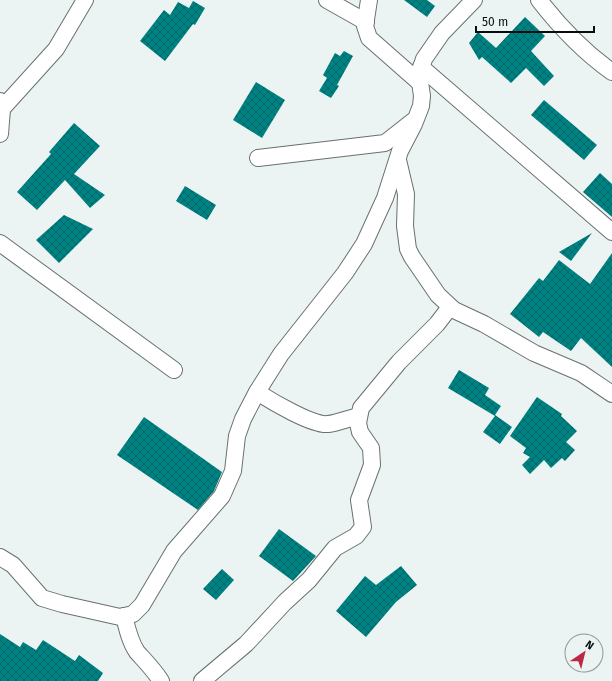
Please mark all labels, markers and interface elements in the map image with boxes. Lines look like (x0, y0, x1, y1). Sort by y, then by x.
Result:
scale bar (476, 8, 594, 34)
text: 50 m (482, 15, 508, 29)
north arrow (564, 633, 604, 673)
text: N (583, 638, 596, 653)

